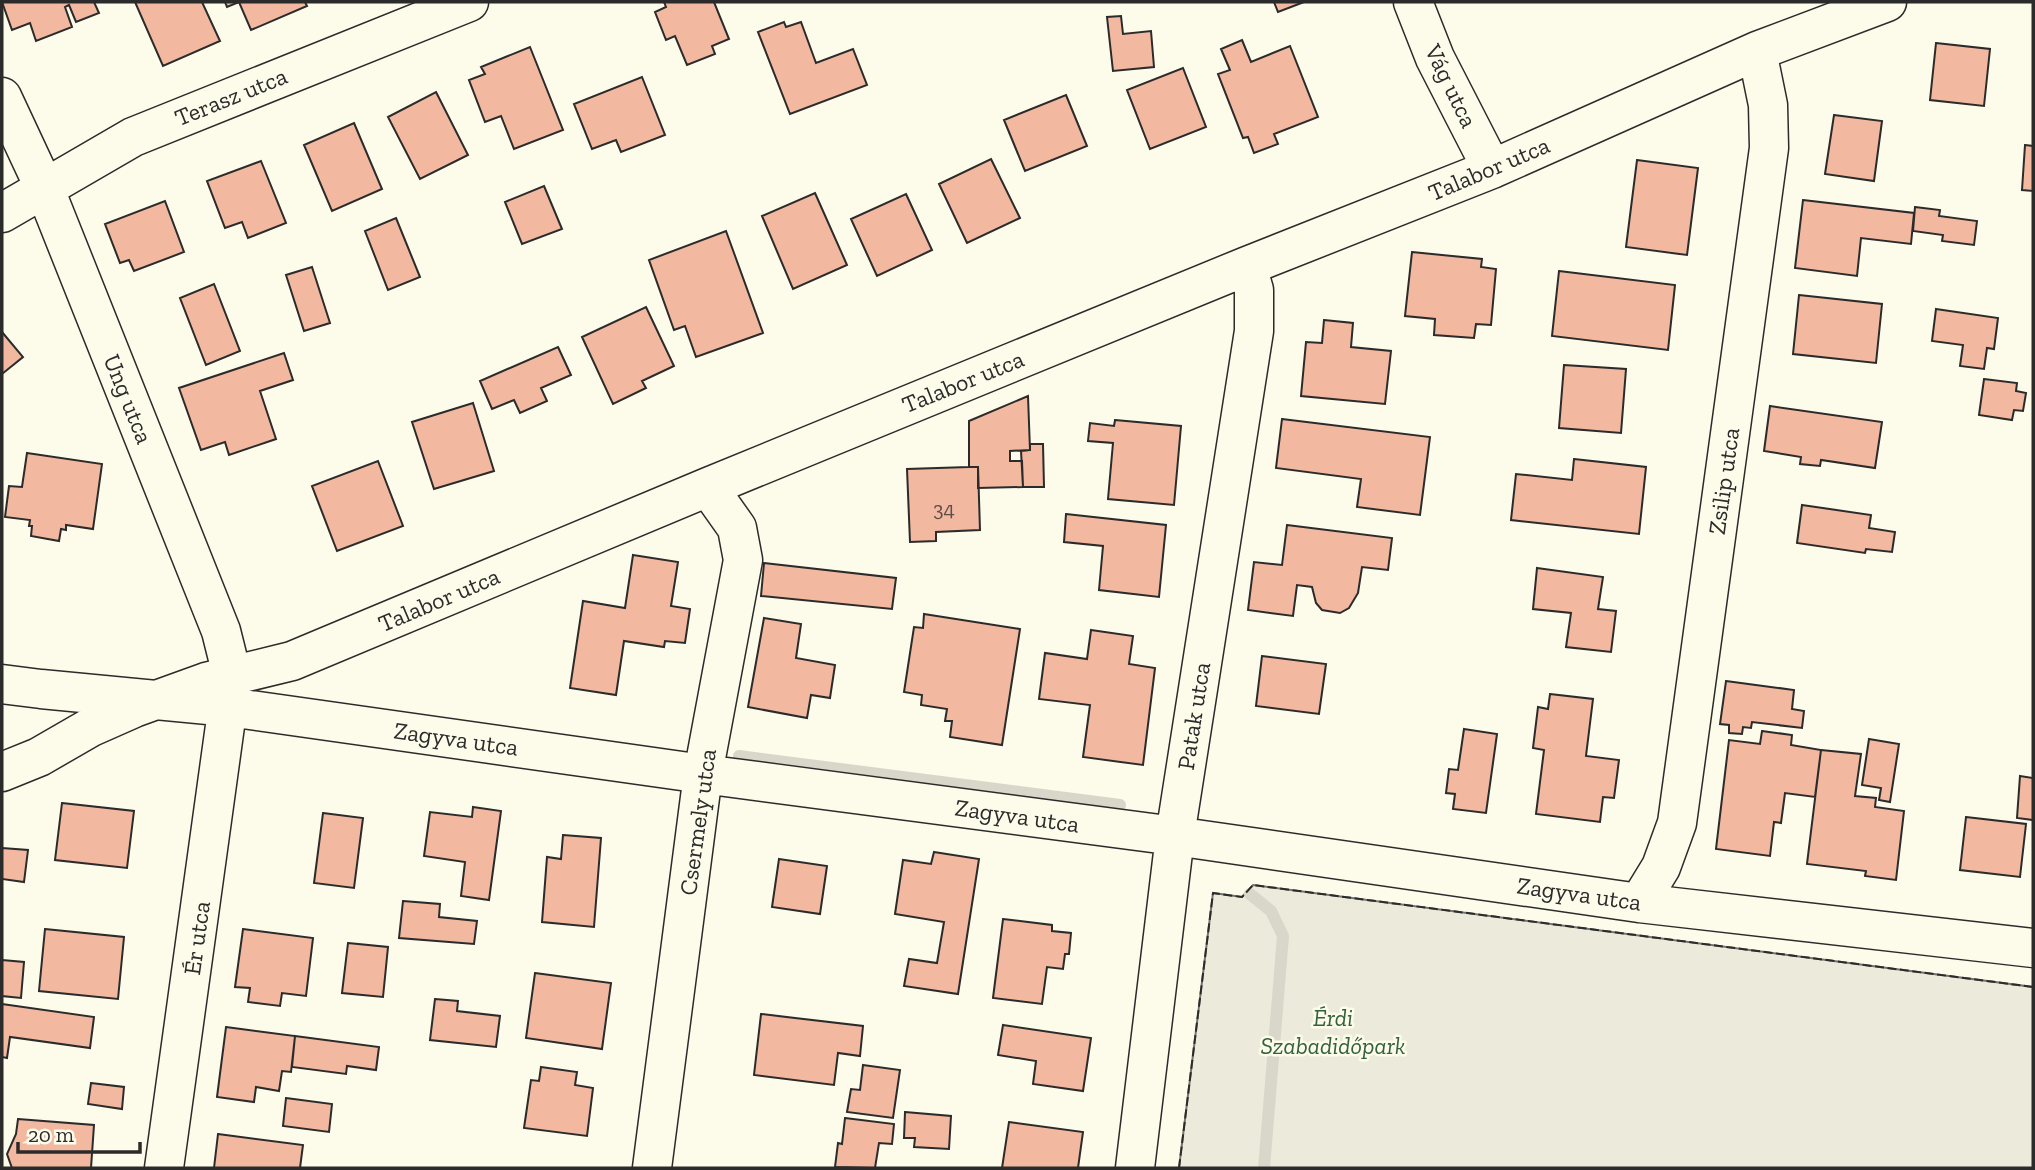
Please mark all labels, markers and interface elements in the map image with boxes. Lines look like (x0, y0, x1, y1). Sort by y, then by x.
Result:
street label: Vág utca (1418, 38, 1484, 133)
street label: Terasz utca (170, 61, 292, 132)
street label: Talabor utca (1424, 130, 1554, 207)
street label: Talabor utca (898, 344, 1028, 419)
street label: Ung utca (97, 350, 160, 448)
street label: Zsilip utca (1702, 425, 1745, 536)
house number: 34 (933, 496, 955, 521)
street label: Talabor utca (374, 561, 504, 638)
street label: Patak utca (1171, 660, 1216, 772)
street label: Zagyva utca (392, 715, 520, 762)
street label: Csermely utca (673, 746, 722, 897)
street label: Zagyva utca (953, 792, 1081, 839)
street label: Zagyva utca (1515, 870, 1643, 917)
street label: Ér utca (177, 899, 216, 977)
park label: Érdi Szabadidőpark (1260, 1003, 1406, 1060)
scale bar (18, 1110, 140, 1154)
text: 20 m (28, 1122, 74, 1147)

